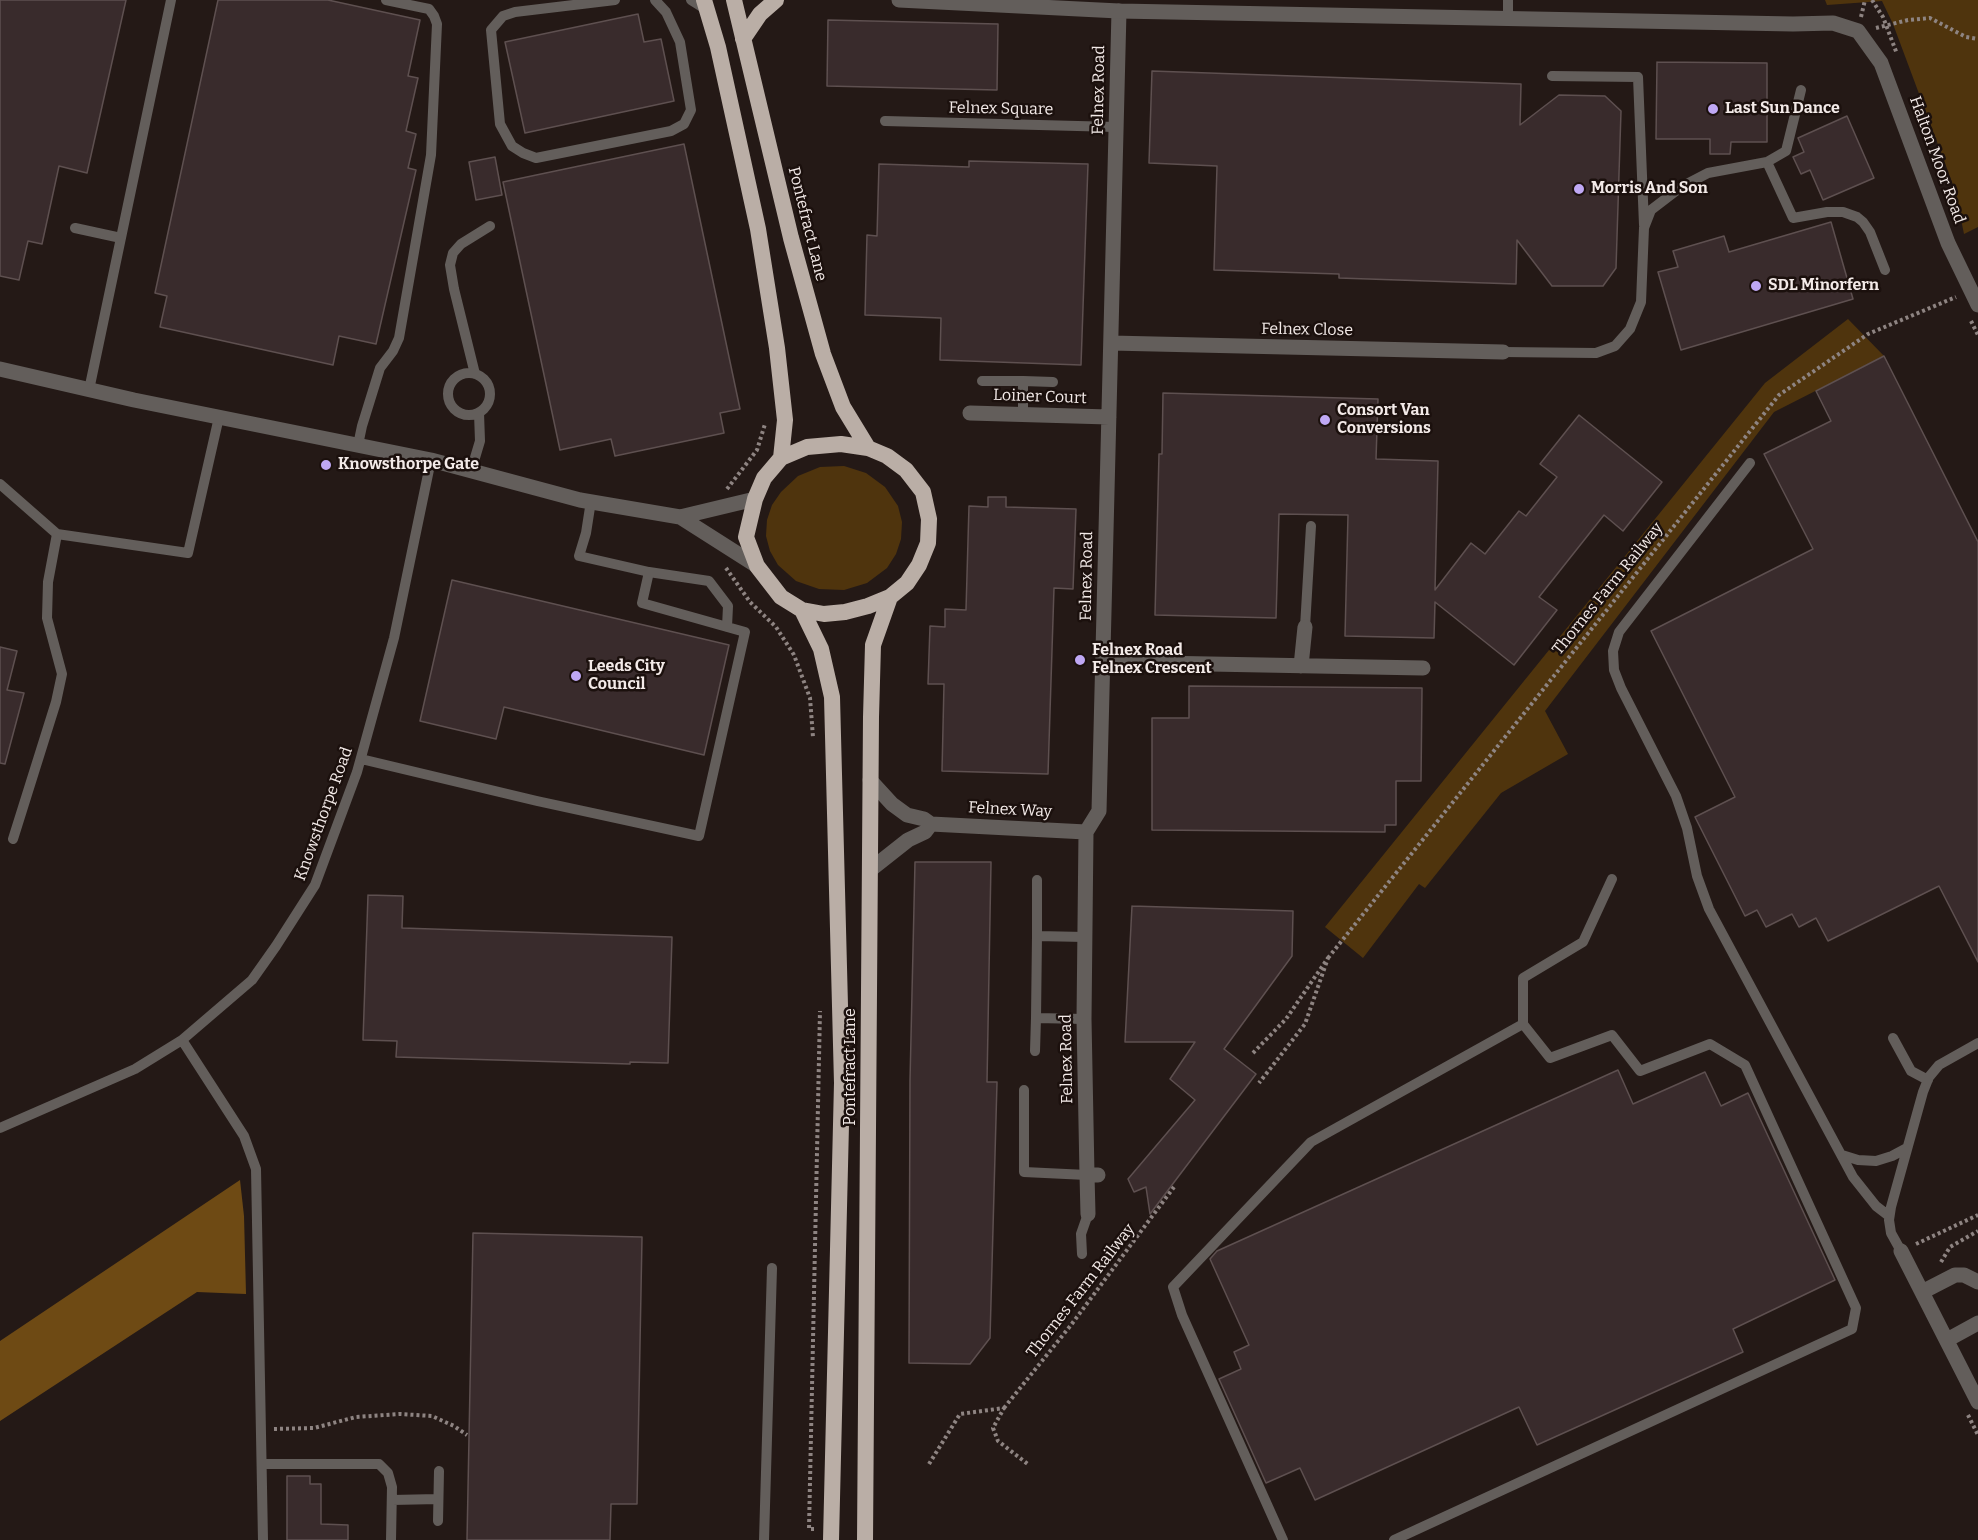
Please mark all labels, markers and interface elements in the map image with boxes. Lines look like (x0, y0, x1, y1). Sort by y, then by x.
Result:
street label: Felnex Road (1089, 45, 1109, 135)
street label: Halton Moor Road (1905, 94, 1969, 226)
street label: Felnex Square (948, 98, 1054, 120)
place label: Last Sun Dance (1725, 99, 1840, 119)
marker: Last Sun Dance (1706, 102, 1720, 116)
street label: Pontefract Lane (783, 165, 831, 283)
place label: Morris And Son (1591, 179, 1708, 199)
marker: Morris And Son (1572, 182, 1586, 196)
place label: SDL Minorfern (1768, 276, 1879, 296)
marker: SDL Minorfern (1749, 279, 1763, 293)
street label: Felnex Close (1261, 320, 1353, 340)
street label: Loiner Court (993, 386, 1087, 408)
place label: Consort Van Conversions (1337, 401, 1431, 439)
marker: Consort Van Conversions (1318, 413, 1332, 427)
place label: Knowsthorpe Gate (338, 455, 479, 475)
marker: Knowsthorpe Gate (319, 458, 333, 472)
street label: Thornes Farm Railway (1549, 519, 1667, 659)
street label: Felnex Road (1077, 531, 1097, 621)
place label: Felnex Road Felnex Crescent (1092, 641, 1212, 679)
marker: Felnex Road Felnex Crescent (1073, 653, 1087, 667)
place label: Leeds City Council (588, 657, 665, 695)
marker: Leeds City Council (569, 669, 583, 683)
street label: Knowsthorpe Road (291, 745, 357, 883)
street label: Felnex Way (968, 798, 1052, 822)
street label: Pontefract Lane (841, 1008, 861, 1126)
street label: Felnex Road (1057, 1014, 1077, 1104)
street label: Thornes Farm Railway (1023, 1220, 1139, 1362)

